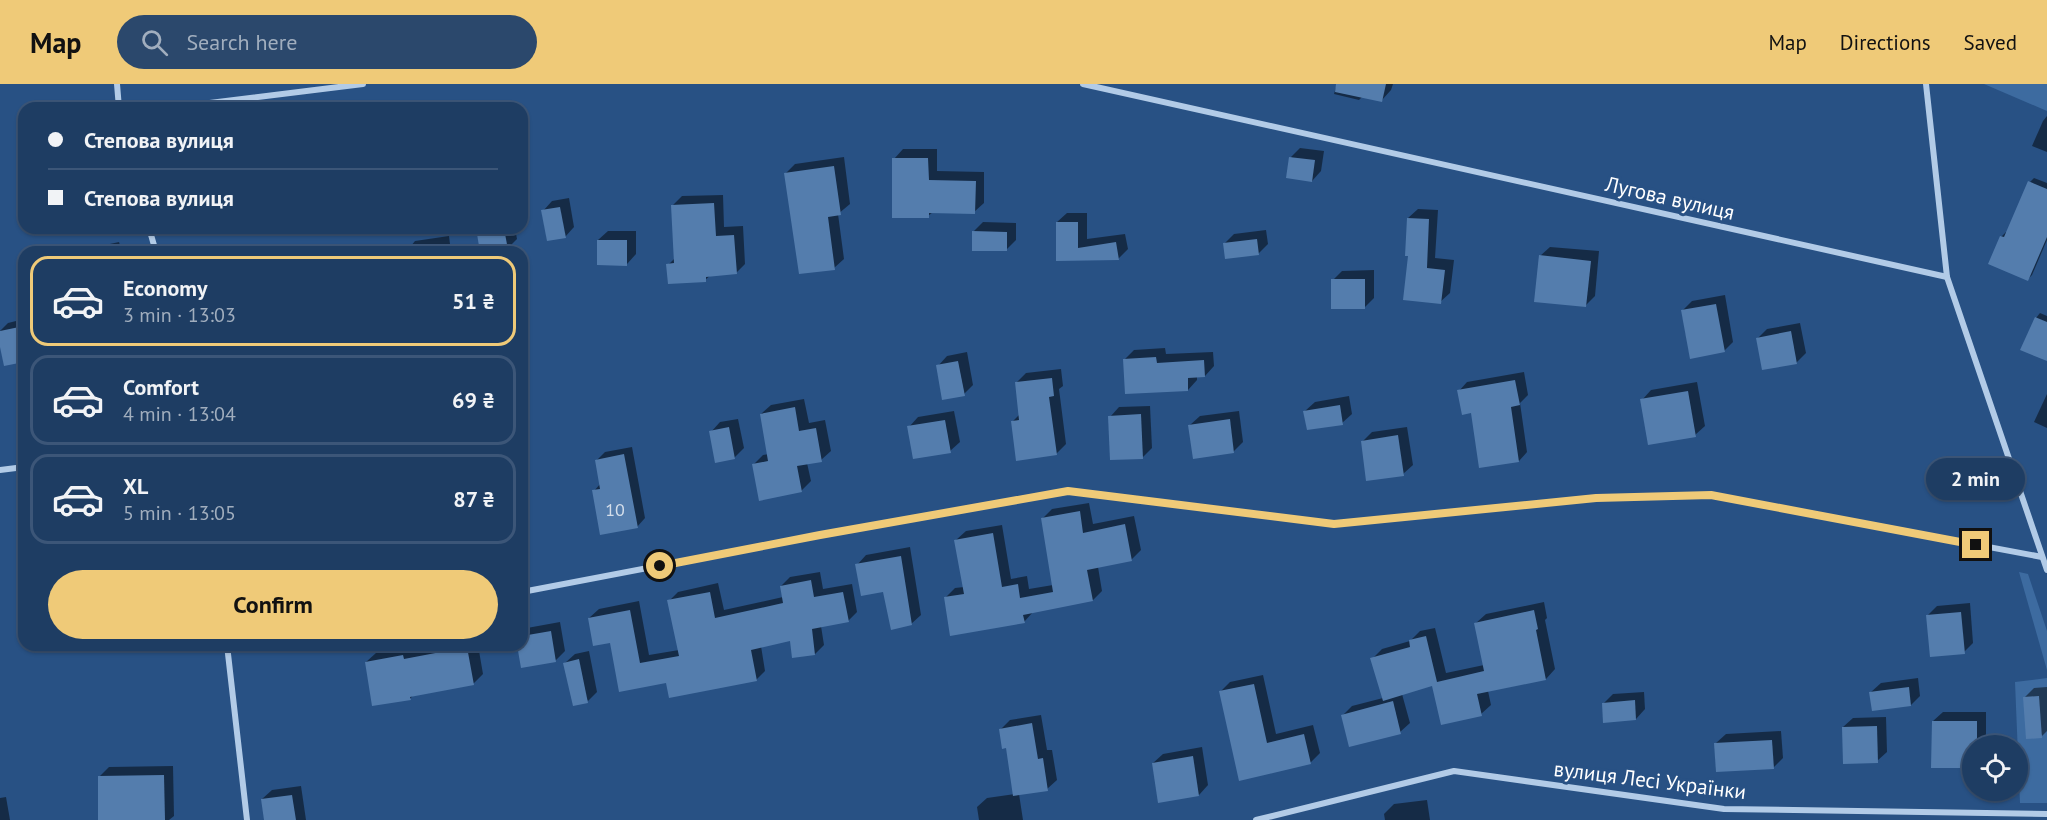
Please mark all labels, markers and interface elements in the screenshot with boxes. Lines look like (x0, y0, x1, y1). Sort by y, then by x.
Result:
search box (117, 15, 537, 69)
text: Map (30, 24, 81, 61)
icon: search (138, 26, 171, 59)
text: Search here (186, 28, 297, 56)
text: Map (1768, 29, 1807, 56)
text: Directions (1840, 29, 1931, 56)
text: Saved (1964, 29, 2017, 56)
text: Степова вулиця (84, 126, 234, 154)
street label: Лугова вулиця (1602, 170, 1737, 226)
text: Степова вулиця (84, 184, 234, 212)
icon: car (51, 274, 105, 328)
text: Economy (123, 274, 207, 302)
text: 51 ₴ (452, 287, 495, 315)
text: 3 min · 13:03 (123, 302, 236, 328)
icon: car (51, 373, 105, 427)
text: Comfort (123, 373, 199, 401)
text: 69 ₴ (452, 386, 495, 414)
text: 4 min · 13:04 (123, 401, 236, 427)
callout: 2 min (1926, 458, 2026, 500)
text: 2 min (1951, 466, 2000, 492)
icon: car (51, 472, 105, 526)
text: XL (123, 472, 148, 500)
text: 87 ₴ (453, 485, 495, 513)
house number: 10 (605, 498, 625, 521)
text: 5 min · 13:05 (123, 500, 236, 526)
route end (1962, 531, 1989, 558)
route start (646, 552, 673, 579)
button: Confirm (48, 570, 498, 639)
map controls (1962, 735, 2028, 801)
button: locate (1962, 735, 2028, 801)
street label: вулиця Лесі Українки (1552, 755, 1748, 805)

